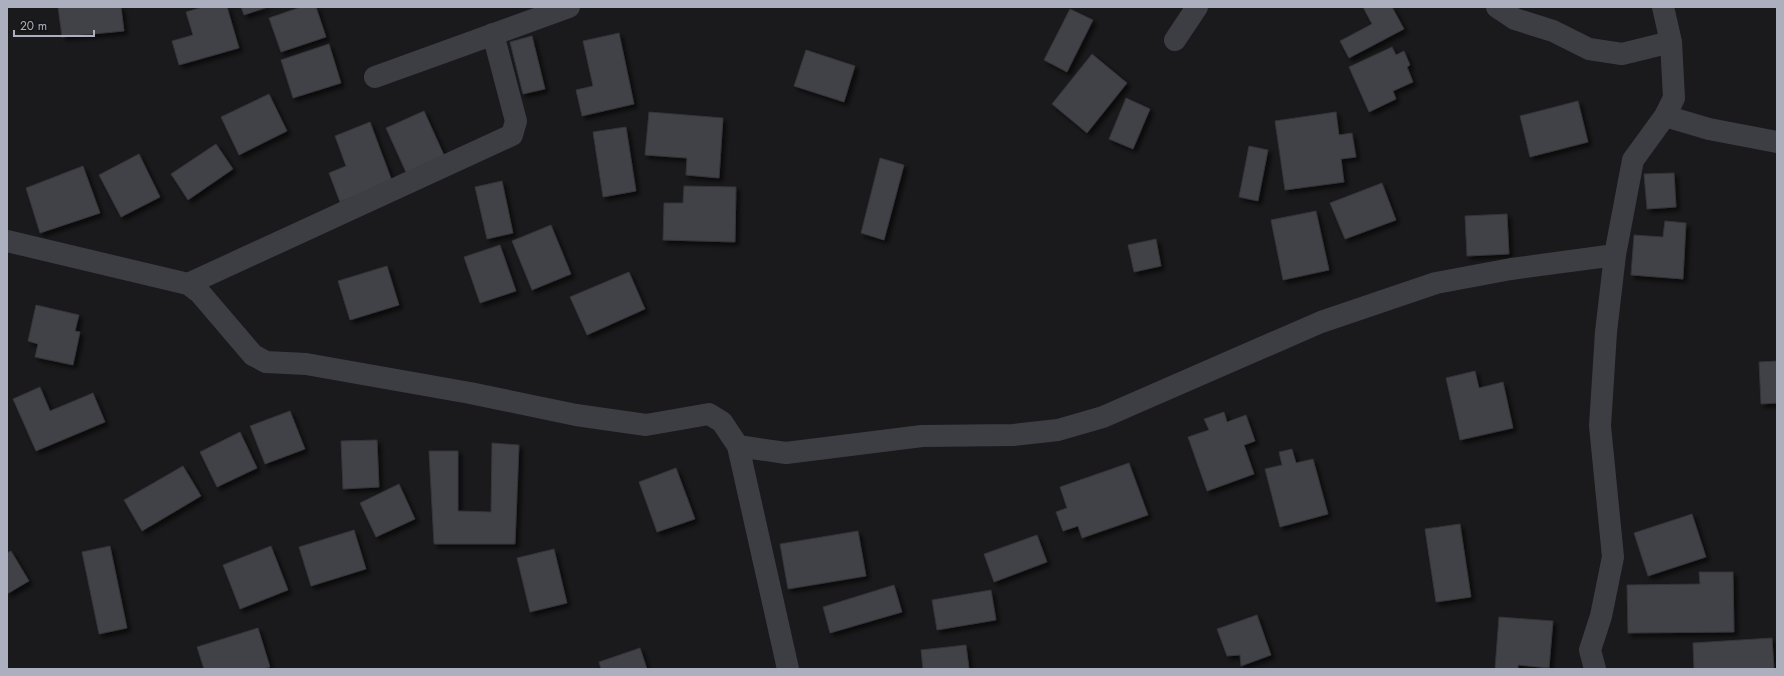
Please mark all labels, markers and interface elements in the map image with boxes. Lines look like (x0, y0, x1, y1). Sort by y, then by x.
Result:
scale bar (14, 12, 94, 38)
text: 20 m (20, 17, 47, 35)

